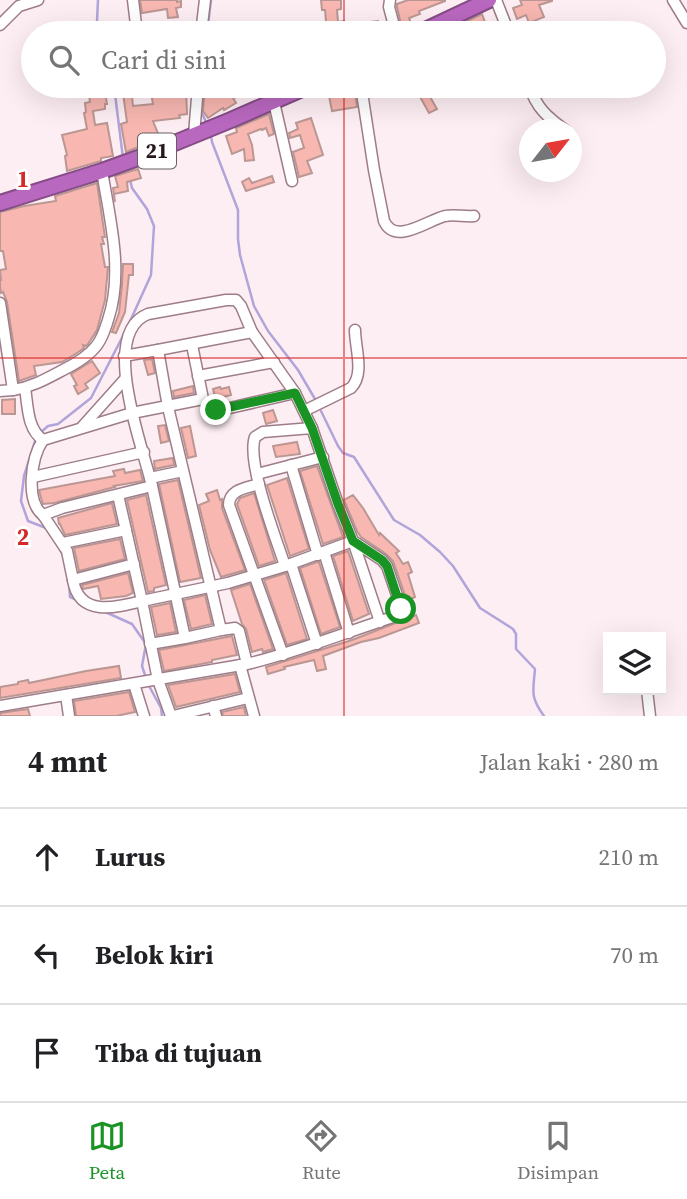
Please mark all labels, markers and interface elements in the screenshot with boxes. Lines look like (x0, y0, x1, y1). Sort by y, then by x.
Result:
search box (21, 21, 666, 98)
icon: search (45, 41, 83, 79)
text: Cari di sini (101, 42, 226, 78)
north arrow (519, 119, 582, 182)
road number: 21 (138, 134, 176, 168)
text: 1 (17, 163, 29, 195)
route end (200, 394, 231, 425)
text: 2 (17, 521, 29, 553)
route start (385, 593, 416, 624)
map controls (603, 632, 666, 695)
button: layers (603, 632, 666, 695)
text: 4 mnt (28, 741, 107, 782)
text: Jalan kaki · 280 m (480, 746, 659, 778)
icon: ahead (28, 838, 66, 876)
text: Lurus (95, 839, 165, 875)
text: 210 m (598, 841, 659, 873)
icon: left (28, 936, 66, 974)
text: Belok kiri (95, 937, 213, 973)
text: 70 m (610, 939, 659, 971)
icon: arrive (28, 1034, 66, 1072)
text: Tiba di tujuan (95, 1035, 262, 1071)
tab: Peta (88, 1117, 126, 1185)
tab: Rute (302, 1117, 341, 1185)
tab: Disimpan (517, 1117, 599, 1185)

